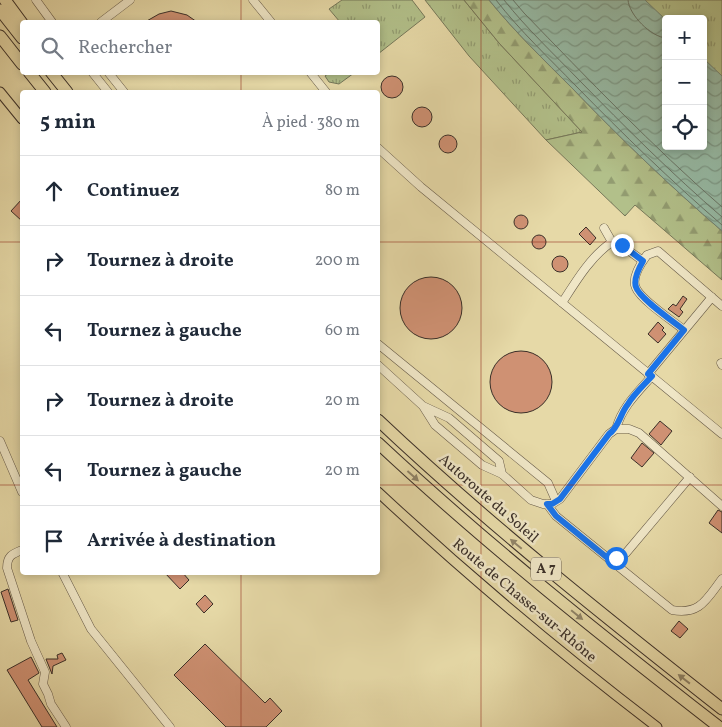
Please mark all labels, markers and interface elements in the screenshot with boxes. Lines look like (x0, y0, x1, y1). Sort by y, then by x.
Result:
map controls (662, 15, 707, 150)
button: + (662, 15, 707, 60)
search box (20, 20, 380, 75)
icon: search (38, 34, 66, 62)
text: Rechercher (78, 35, 172, 61)
button: − (662, 60, 707, 105)
button: locate (662, 105, 707, 150)
text: 5 min (40, 108, 96, 137)
text: À pied · 380 m (262, 112, 360, 134)
icon: ahead (40, 177, 68, 205)
text: Continuez (87, 178, 179, 204)
text: 80 m (325, 180, 360, 202)
route end (611, 234, 634, 257)
icon: right (40, 247, 68, 275)
text: Tournez à droite (87, 248, 234, 274)
text: 200 m (315, 250, 360, 272)
icon: left (40, 317, 68, 345)
text: Tournez à gauche (87, 318, 242, 344)
text: 60 m (325, 320, 360, 342)
icon: right (40, 387, 68, 415)
text: Tournez à droite (87, 388, 234, 414)
text: 20 m (325, 390, 360, 412)
street label: Autoroute du Soleil (433, 450, 543, 548)
icon: left (40, 457, 68, 485)
text: Tournez à gauche (87, 458, 242, 484)
text: 20 m (325, 460, 360, 482)
one-way arrow (407, 470, 419, 482)
icon: arrive (40, 527, 68, 555)
text: Arrivée à destination (87, 528, 276, 554)
street label: Route de Chasse-sur-Rhône (447, 534, 601, 668)
one-way arrow (510, 538, 523, 549)
route start (605, 547, 628, 570)
road number: A 7 (531, 558, 561, 580)
one-way arrow (570, 610, 583, 621)
one-way arrow (677, 673, 690, 684)

